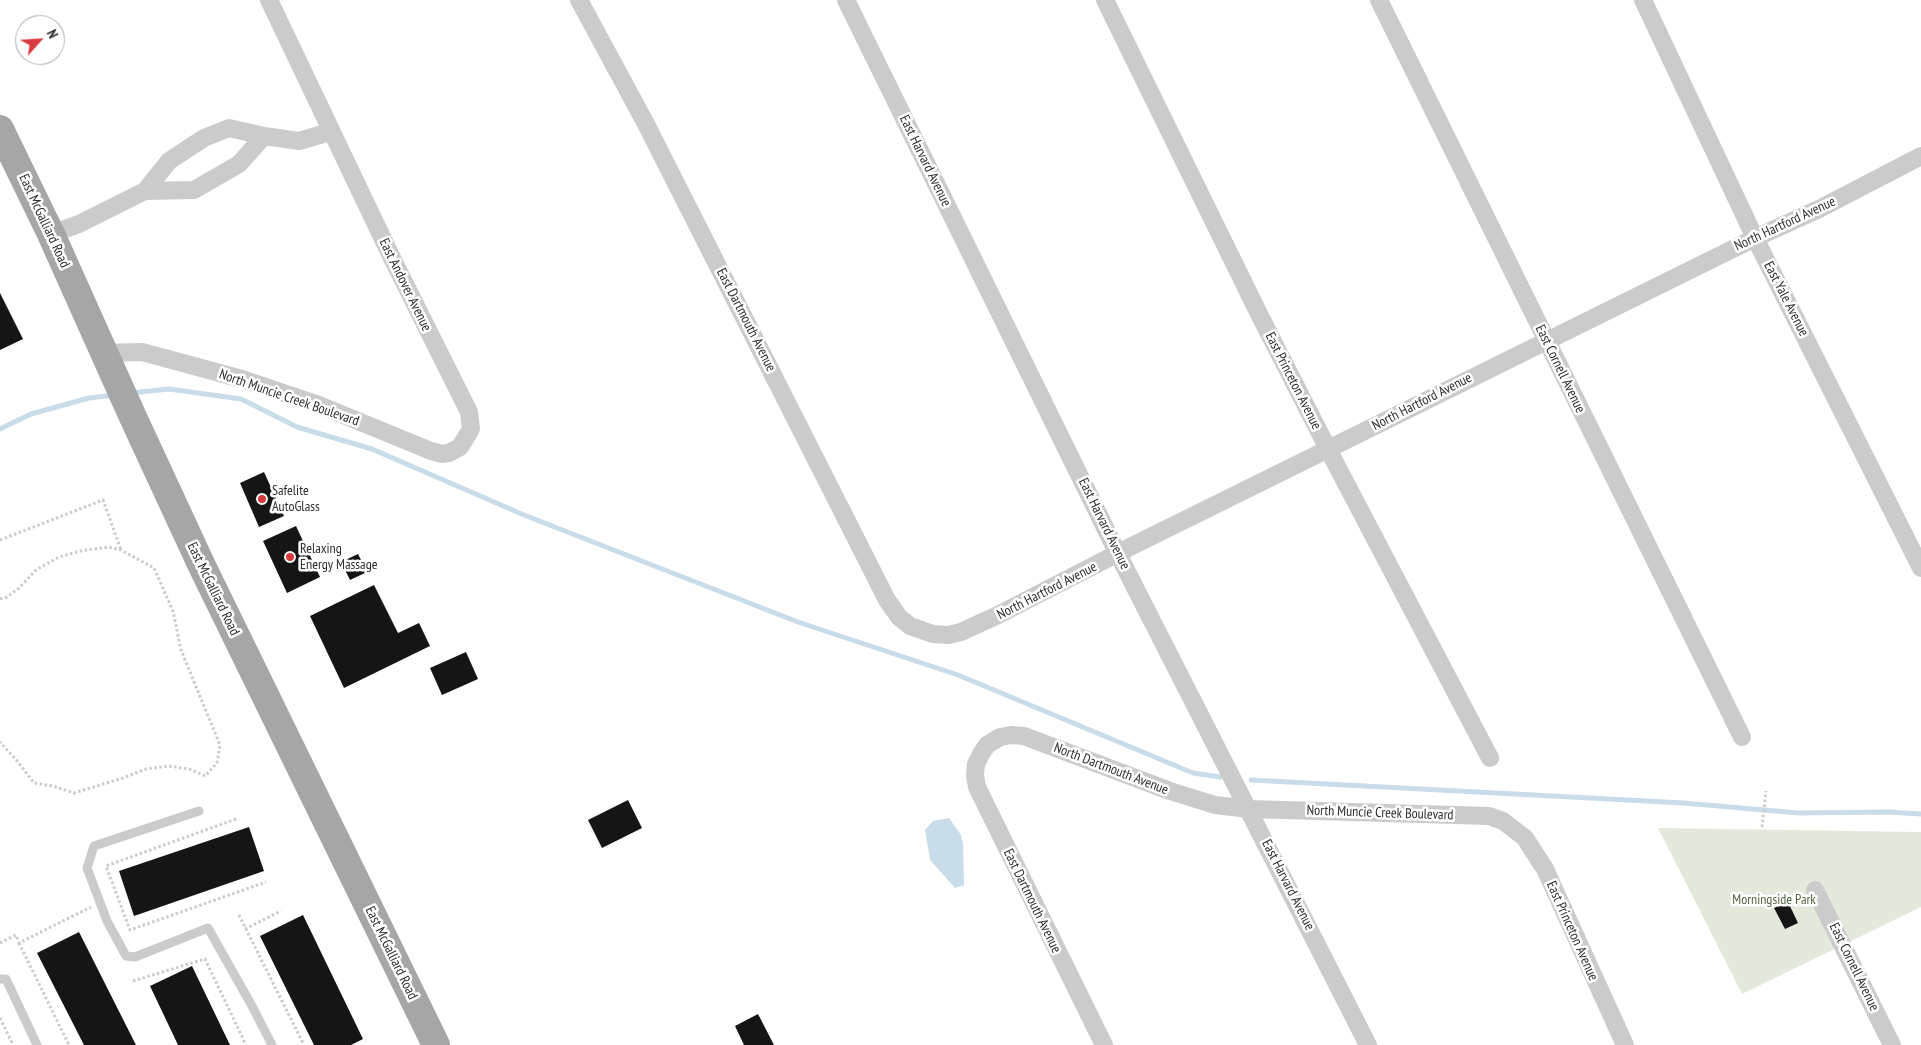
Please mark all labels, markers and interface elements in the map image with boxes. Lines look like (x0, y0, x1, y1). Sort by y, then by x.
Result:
north arrow (15, 15, 65, 65)
text: N (43, 27, 62, 41)
street label: East Harvard Avenue (896, 113, 954, 209)
street label: East McGalliard Road (15, 171, 73, 271)
street label: North Hartford Avenue (1732, 193, 1838, 255)
street label: East Andover Avenue (375, 236, 435, 334)
street label: East Yale Avenue (1760, 259, 1812, 339)
street label: East Dartmouth Avenue (713, 266, 779, 374)
street label: East Cornell Avenue (1531, 322, 1589, 416)
street label: East Princeton Avenue (1261, 330, 1325, 432)
street label: North Muncie Creek Boulevard (217, 366, 361, 430)
street label: North Hartford Avenue (1369, 370, 1475, 434)
street label: East Harvard Avenue (1075, 476, 1133, 572)
place label: Safelite AutoGlass (272, 483, 320, 516)
marker: Safelite AutoGlass (256, 493, 268, 505)
street label: East McGalliard Road (183, 540, 243, 638)
place label: Relaxing Energy Massage (300, 541, 377, 574)
marker: Relaxing Energy Massage (284, 551, 296, 563)
street label: North Hartford Avenue (994, 559, 1100, 623)
street label: North Dartmouth Avenue (1051, 739, 1171, 799)
street label: North Muncie Creek Boulevard (1306, 802, 1454, 824)
street label: East Harvard Avenue (1258, 837, 1318, 933)
street label: East Dartmouth Avenue (1000, 846, 1064, 956)
street label: East Princeton Avenue (1543, 879, 1601, 983)
park label: Morningside Park (1732, 892, 1816, 908)
street label: East McGalliard Road (361, 904, 421, 1002)
street label: East Cornell Avenue (1825, 920, 1883, 1014)

